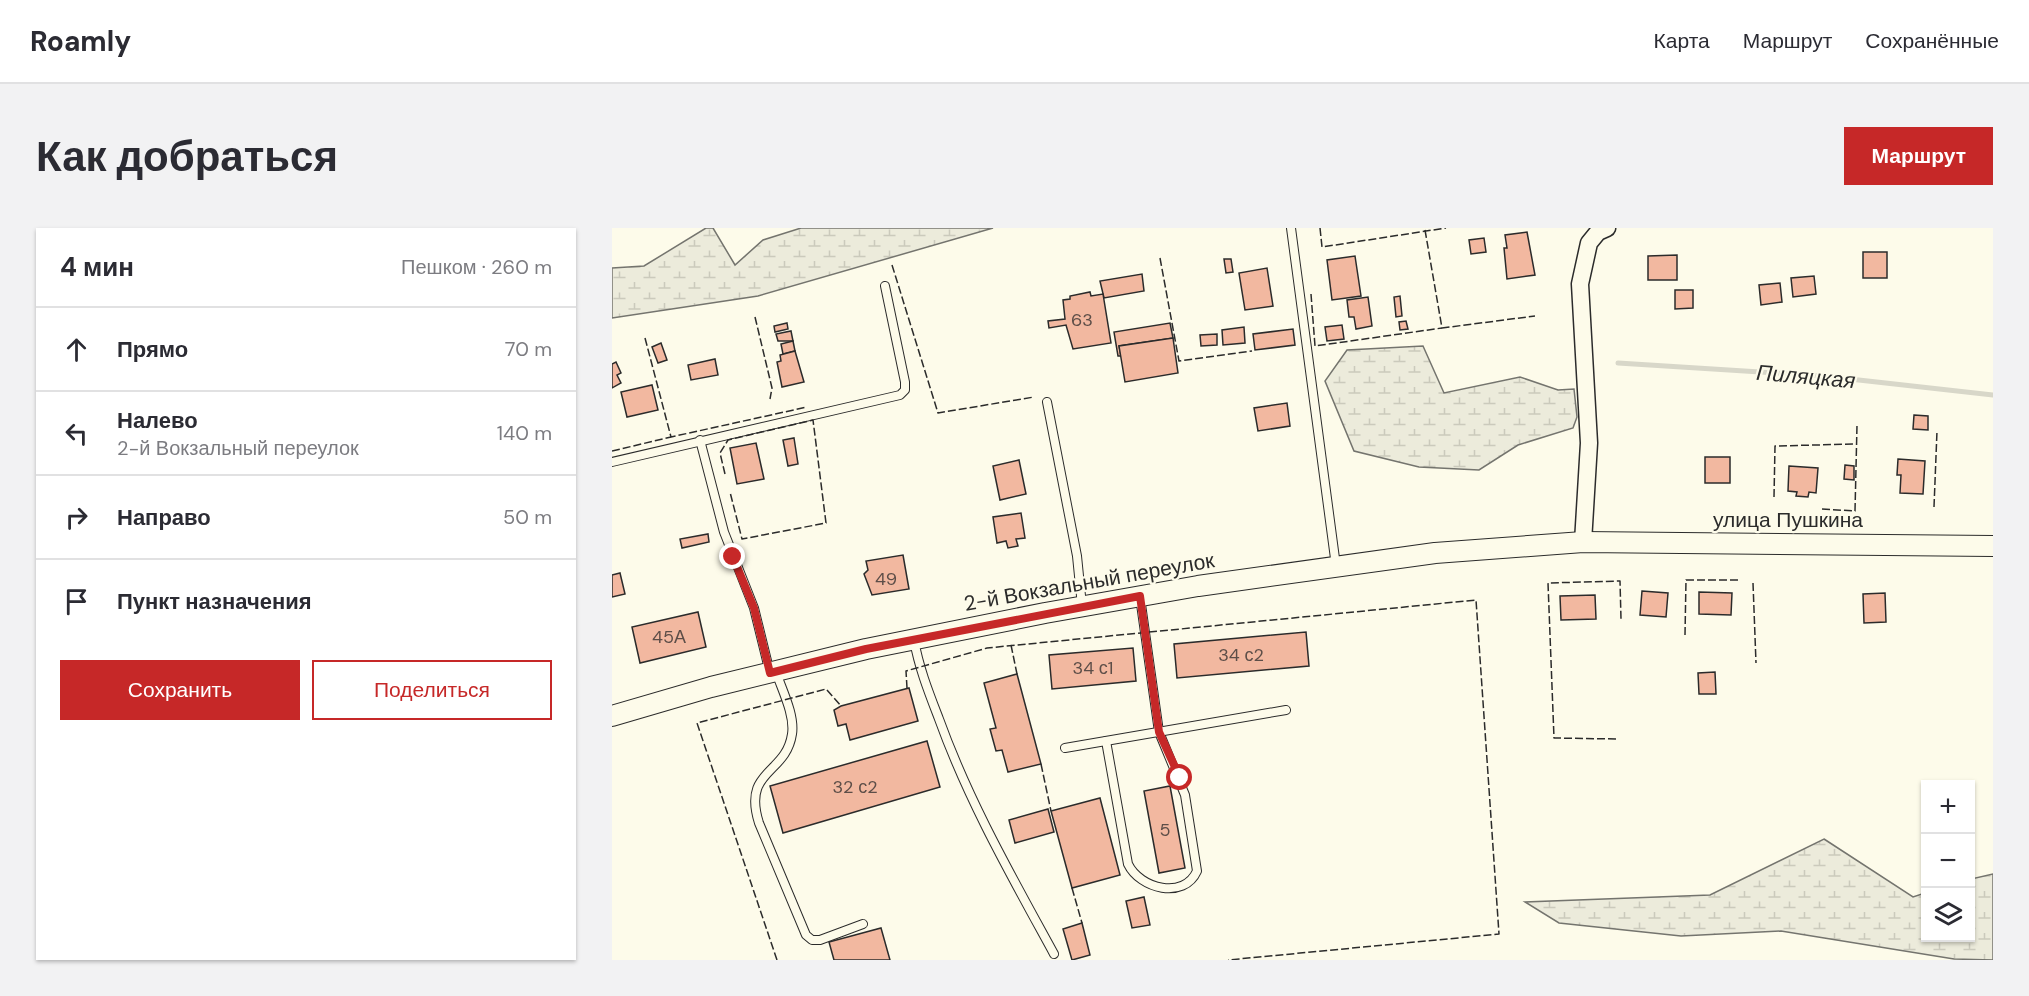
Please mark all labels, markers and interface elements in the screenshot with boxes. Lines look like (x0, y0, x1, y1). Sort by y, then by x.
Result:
text: Roamly (30, 23, 131, 60)
text: Карта (1654, 27, 1710, 55)
text: Маршрут (1743, 27, 1832, 55)
text: Сохранённые (1865, 27, 1999, 55)
button: Маршрут (1844, 127, 1993, 185)
text: Как добраться (36, 129, 338, 184)
text: 4 мин (60, 250, 134, 284)
text: Пешком · 260 m (401, 254, 552, 280)
house number: 63 (1071, 308, 1093, 332)
icon: ahead (60, 333, 93, 366)
text: Прямо (117, 335, 188, 364)
text: 70 m (505, 336, 552, 362)
water label: Пиляцкая (1755, 358, 1857, 395)
text: Налево (117, 406, 198, 435)
icon: left (60, 417, 93, 450)
text: 140 m (497, 420, 552, 446)
text: 2-й Вокзальный переулок (117, 435, 359, 461)
icon: right (60, 501, 93, 534)
text: Направо (117, 503, 211, 532)
text: 50 m (503, 504, 552, 530)
street label: улица Пушкина (1713, 506, 1863, 534)
route end (719, 543, 745, 569)
street label: 2-й Вокзальный переулок (962, 546, 1217, 618)
house number: 49 (875, 567, 897, 591)
icon: arrive (60, 585, 93, 618)
text: Пункт назначения (117, 587, 312, 616)
house number: 45А (652, 625, 686, 649)
house number: 34 с2 (1218, 643, 1264, 667)
house number: 34 с1 (1073, 656, 1113, 680)
button: Сохранить (60, 660, 300, 720)
button: Поделиться (312, 660, 552, 720)
route start (1166, 764, 1192, 790)
house number: 32 с2 (832, 775, 878, 799)
map controls (1921, 780, 1975, 942)
button: + (1921, 780, 1975, 834)
house number: 5 (1160, 818, 1170, 842)
button: − (1921, 834, 1975, 888)
button: layers (1921, 888, 1975, 942)

